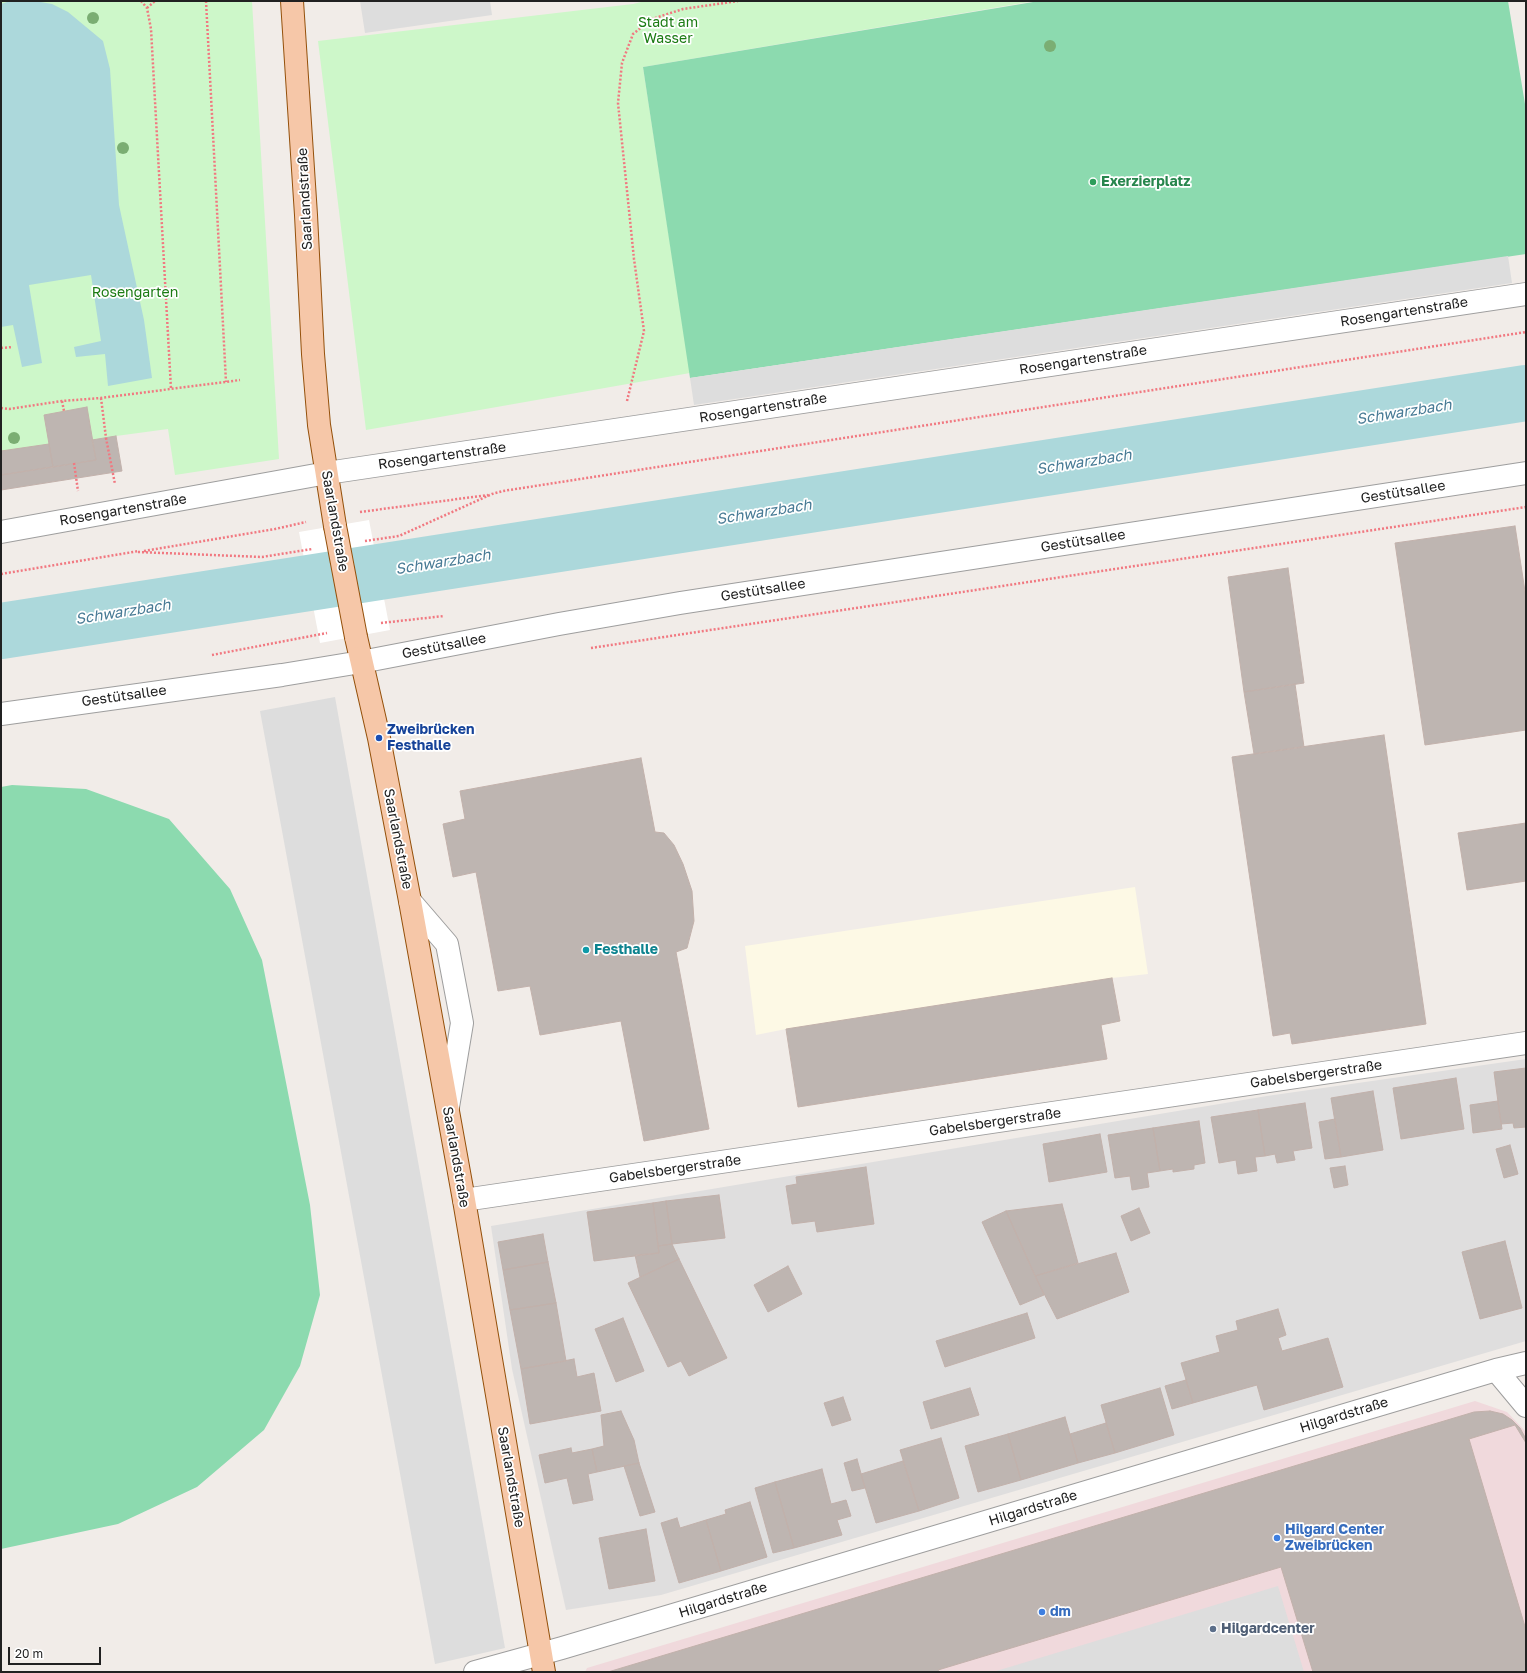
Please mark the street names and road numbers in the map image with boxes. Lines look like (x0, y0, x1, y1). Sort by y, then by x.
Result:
street label: Saarlandstraße (294, 147, 316, 251)
street label: Rosengartenstraße (1339, 294, 1469, 330)
street label: Rosengartenstraße (1018, 342, 1148, 378)
street label: Rosengartenstraße (698, 390, 828, 426)
street label: Rosengartenstraße (377, 439, 507, 473)
street label: Saarlandstraße (318, 469, 352, 573)
street label: Gestütsallee (1359, 477, 1447, 507)
street label: Rosengartenstraße (58, 491, 188, 529)
street label: Gestütsallee (1039, 526, 1127, 556)
street label: Gestütsallee (719, 575, 807, 605)
street label: Gestütsallee (400, 630, 488, 662)
street label: Gestütsallee (81, 682, 167, 710)
street label: Saarlandstraße (380, 787, 416, 891)
street label: Gabelsbergerstraße (1249, 1056, 1383, 1092)
street label: Gabelsbergerstraße (928, 1104, 1062, 1140)
street label: Saarlandstraße (439, 1105, 473, 1209)
street label: Gabelsbergerstraße (608, 1151, 742, 1187)
street label: Hilgardstraße (1298, 1394, 1390, 1436)
street label: Saarlandstraße (494, 1425, 528, 1529)
street label: Hilgardstraße (987, 1487, 1079, 1529)
street label: Hilgardstraße (677, 1579, 769, 1621)

